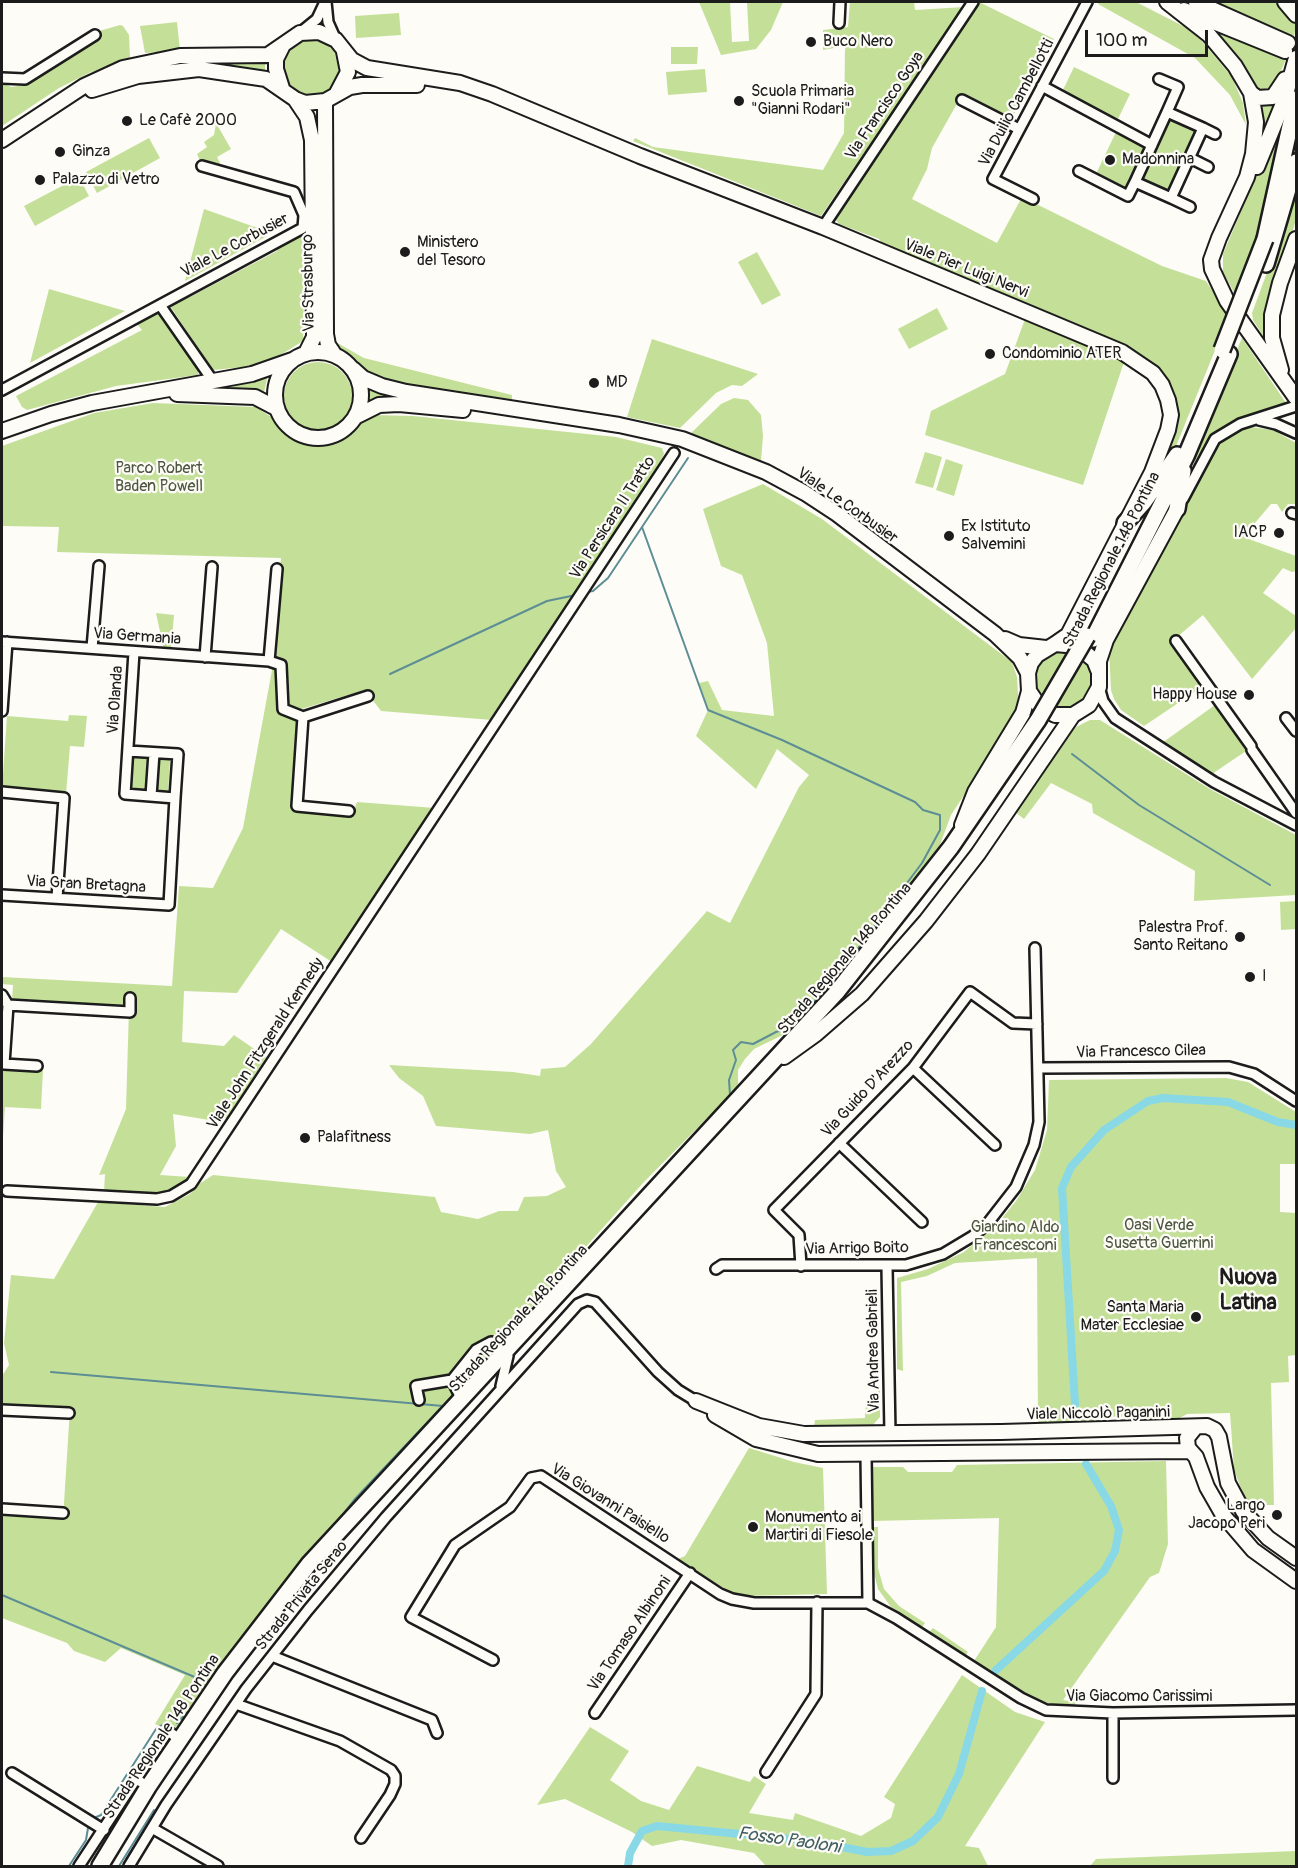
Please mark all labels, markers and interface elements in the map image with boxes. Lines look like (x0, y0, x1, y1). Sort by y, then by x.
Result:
scale bar (1088, 18, 1211, 56)
text: 100 m (1096, 29, 1148, 52)
place label: Buco Nero (823, 32, 893, 52)
marker: Buco Nero (804, 35, 818, 49)
street label: Via Duilio Cambellotti (975, 36, 1059, 170)
street label: Via Francisco Goya (842, 48, 928, 164)
place label: Scuola Primaria "Gianni Rodari" (751, 82, 854, 120)
marker: Scuola Primaria "Gianni Rodari" (732, 94, 746, 108)
place label: Le Cafè 2000 (139, 111, 237, 131)
marker: Le Cafè 2000 (120, 114, 134, 128)
place label: Ginza (72, 142, 110, 162)
marker: Ginza (53, 145, 67, 159)
place label: Madonnina (1122, 150, 1194, 170)
marker: Madonnina (1103, 153, 1117, 167)
place label: Palazzo di Vetro (52, 170, 160, 190)
marker: Palazzo di Vetro (33, 173, 47, 187)
street label: Viale Le Corbusier (178, 210, 292, 282)
place label: Ministero del Tesoro (417, 233, 486, 271)
street label: Via Strasburgo (299, 234, 319, 332)
street label: Viale Pier Luigi Nervi (901, 235, 1031, 303)
marker: Ministero del Tesoro (398, 245, 412, 259)
place label: Condominio ATER (1002, 344, 1121, 364)
marker: Condominio ATER (983, 347, 997, 361)
place label: MD (606, 373, 628, 393)
marker: MD (587, 376, 601, 390)
street label: Via Persicara II Tratto (566, 453, 660, 583)
park label: Parco Robert Baden Powell (115, 459, 203, 497)
street label: Viale Le Corbusier (793, 464, 901, 548)
street label: Strada Regionale 148 Pontina (1059, 469, 1165, 651)
place label: Ex Istituto Salvemini (961, 517, 1030, 555)
place label: IACP (1233, 523, 1267, 543)
marker: IACP (1272, 526, 1286, 540)
marker: Ex Istituto Salvemini (942, 529, 956, 543)
street label: Via Germania (92, 624, 182, 650)
street label: Via Olanda (104, 665, 128, 735)
place label: Happy House (1152, 685, 1237, 705)
marker: Happy House (1242, 688, 1256, 702)
street label: Via Gran Bretagna (26, 872, 146, 898)
street label: Strada Regionale 148 Pontina (774, 879, 916, 1039)
place label: Palestra Prof. Santo Reitano (1133, 918, 1228, 956)
marker: Palestra Prof. Santo Reitano (1233, 930, 1247, 944)
street label: Viale John Fitzgerald Kennedy (203, 955, 329, 1133)
place label: I (1262, 967, 1267, 987)
marker: I (1243, 970, 1257, 984)
street label: Via Guido D'Arezzo (818, 1036, 918, 1142)
street label: Via Francesco Cilea (1076, 1041, 1206, 1063)
place label: Palafitness (317, 1128, 391, 1148)
marker: Palafitness (298, 1131, 312, 1145)
park label: Oasi Verde Susetta Guerrini (1105, 1216, 1213, 1254)
park label: Giardino Aldo Francesconi (971, 1218, 1059, 1256)
street label: Via Arrigo Boito (805, 1238, 909, 1260)
street label: Strada Regionale 148 Pontina (446, 1241, 592, 1397)
district label: Nuova Latina (1219, 1265, 1277, 1316)
street label: Via Andrea Gabrieli (863, 1289, 885, 1413)
place label: Santa Maria Mater Ecclesiae (1080, 1298, 1184, 1336)
marker: Santa Maria Mater Ecclesiae (1189, 1310, 1203, 1324)
street label: Viale Niccolò Paganini (1026, 1403, 1170, 1425)
street label: Via Giovanni Paisiello (547, 1460, 673, 1548)
place label: Largo Jacopo Peri (1188, 1496, 1265, 1534)
place label: Monumento ai Martiri di Fiesole (765, 1508, 873, 1546)
marker: Largo Jacopo Peri (1270, 1508, 1284, 1522)
marker: Monumento ai Martiri di Fiesole (746, 1520, 760, 1534)
street label: Strada Privata Serao (252, 1537, 352, 1655)
street label: Via Tomaso Albinoni (584, 1573, 676, 1695)
street label: Strada Regionale 148 Pontina (100, 1651, 224, 1823)
street label: Via Giacomo Carissimi (1066, 1687, 1212, 1707)
water label: Fosso Paoloni (736, 1823, 842, 1859)

